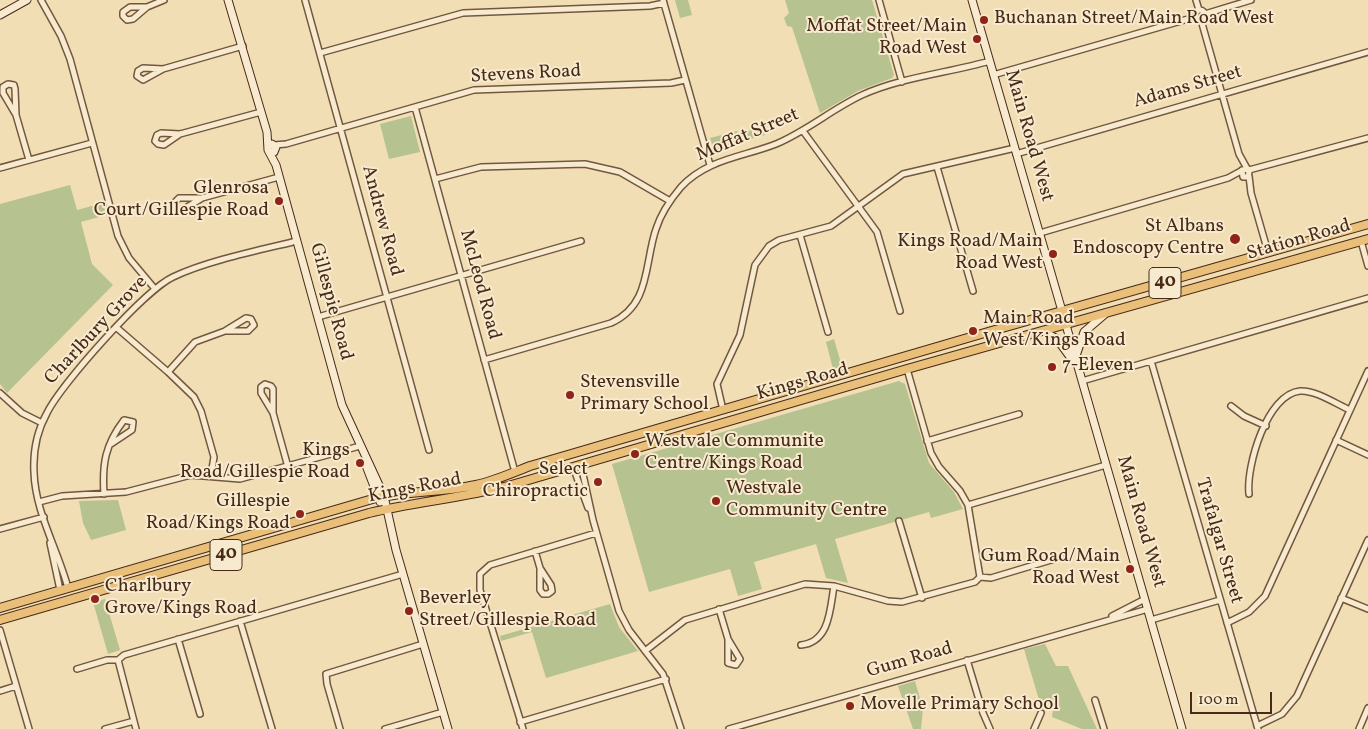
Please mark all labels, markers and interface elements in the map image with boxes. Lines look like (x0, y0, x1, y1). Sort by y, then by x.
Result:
place label: Buchanan Street/Main Road West (994, 9, 1274, 31)
marker: Buchanan Street/Main Road West (978, 14, 990, 26)
place label: Moffat Street/Main Road West (806, 17, 967, 61)
marker: Moffat Street/Main Road West (971, 33, 983, 45)
street label: Stevens Road (470, 61, 582, 89)
street label: Adams Street (1131, 62, 1245, 114)
street label: Main Road West (998, 67, 1058, 205)
street label: Moffat Street (693, 104, 803, 168)
street label: Andrew Road (355, 163, 407, 279)
place label: Glenrosa Court/Gillespie Road (94, 179, 269, 223)
marker: Glenrosa Court/Gillespie Road (273, 195, 285, 207)
street label: Station Road (1244, 215, 1354, 267)
place label: St Albans Endoscopy Centre (1073, 217, 1224, 261)
street label: McLeod Road (453, 227, 505, 343)
place label: Kings Road/Main Road West (897, 232, 1043, 276)
marker: St Albans Endoscopy Centre (1228, 232, 1242, 246)
street label: Gillespie Road (303, 241, 357, 363)
marker: Kings Road/Main Road West (1047, 248, 1059, 260)
road number: 40 (1149, 268, 1181, 298)
street label: Charlbury Grove (41, 272, 153, 390)
place label: Main Road West/Kings Road (983, 309, 1126, 353)
marker: Main Road West/Kings Road (967, 325, 979, 337)
place label: 7-Eleven (1062, 356, 1134, 378)
street label: Kings Road (754, 359, 852, 407)
marker: 7-Eleven (1046, 361, 1058, 373)
place label: Stevensville Primary School (580, 373, 709, 417)
marker: Stevensville Primary School (564, 389, 576, 401)
place label: Westvale Communite Centre/Kings Road (645, 432, 824, 476)
place label: Kings Road/Gillespie Road (180, 441, 350, 485)
marker: Westvale Communite Centre/Kings Road (629, 448, 641, 460)
street label: Main Road West (1110, 453, 1170, 591)
marker: Kings Road/Gillespie Road (354, 457, 366, 469)
place label: Select Chiropractic (483, 460, 588, 504)
street label: Kings Road (366, 469, 464, 509)
street label: Trafalgar Street (1189, 475, 1247, 607)
marker: Select Chiropractic (592, 476, 604, 488)
place label: Westvale Community Centre (726, 479, 887, 523)
place label: Gillespie Road/Kings Road (146, 492, 290, 536)
marker: Westvale Community Centre (710, 495, 722, 507)
marker: Gillespie Road/Kings Road (294, 508, 306, 520)
road number: 40 (210, 540, 242, 570)
place label: Gum Road/Main Road West (981, 547, 1120, 591)
marker: Gum Road/Main Road West (1124, 563, 1136, 575)
place label: Charlbury Grove/Kings Road (105, 577, 257, 621)
place label: Beverley Street/Gillespie Road (419, 589, 596, 633)
marker: Charlbury Grove/Kings Road (89, 593, 101, 605)
marker: Beverley Street/Gillespie Road (403, 605, 415, 617)
street label: Gum Road (865, 638, 955, 684)
scale bar (1193, 682, 1276, 714)
text: 100 m (1198, 690, 1238, 711)
place label: Movelle Primary School (860, 695, 1059, 717)
marker: Movelle Primary School (844, 700, 856, 712)

